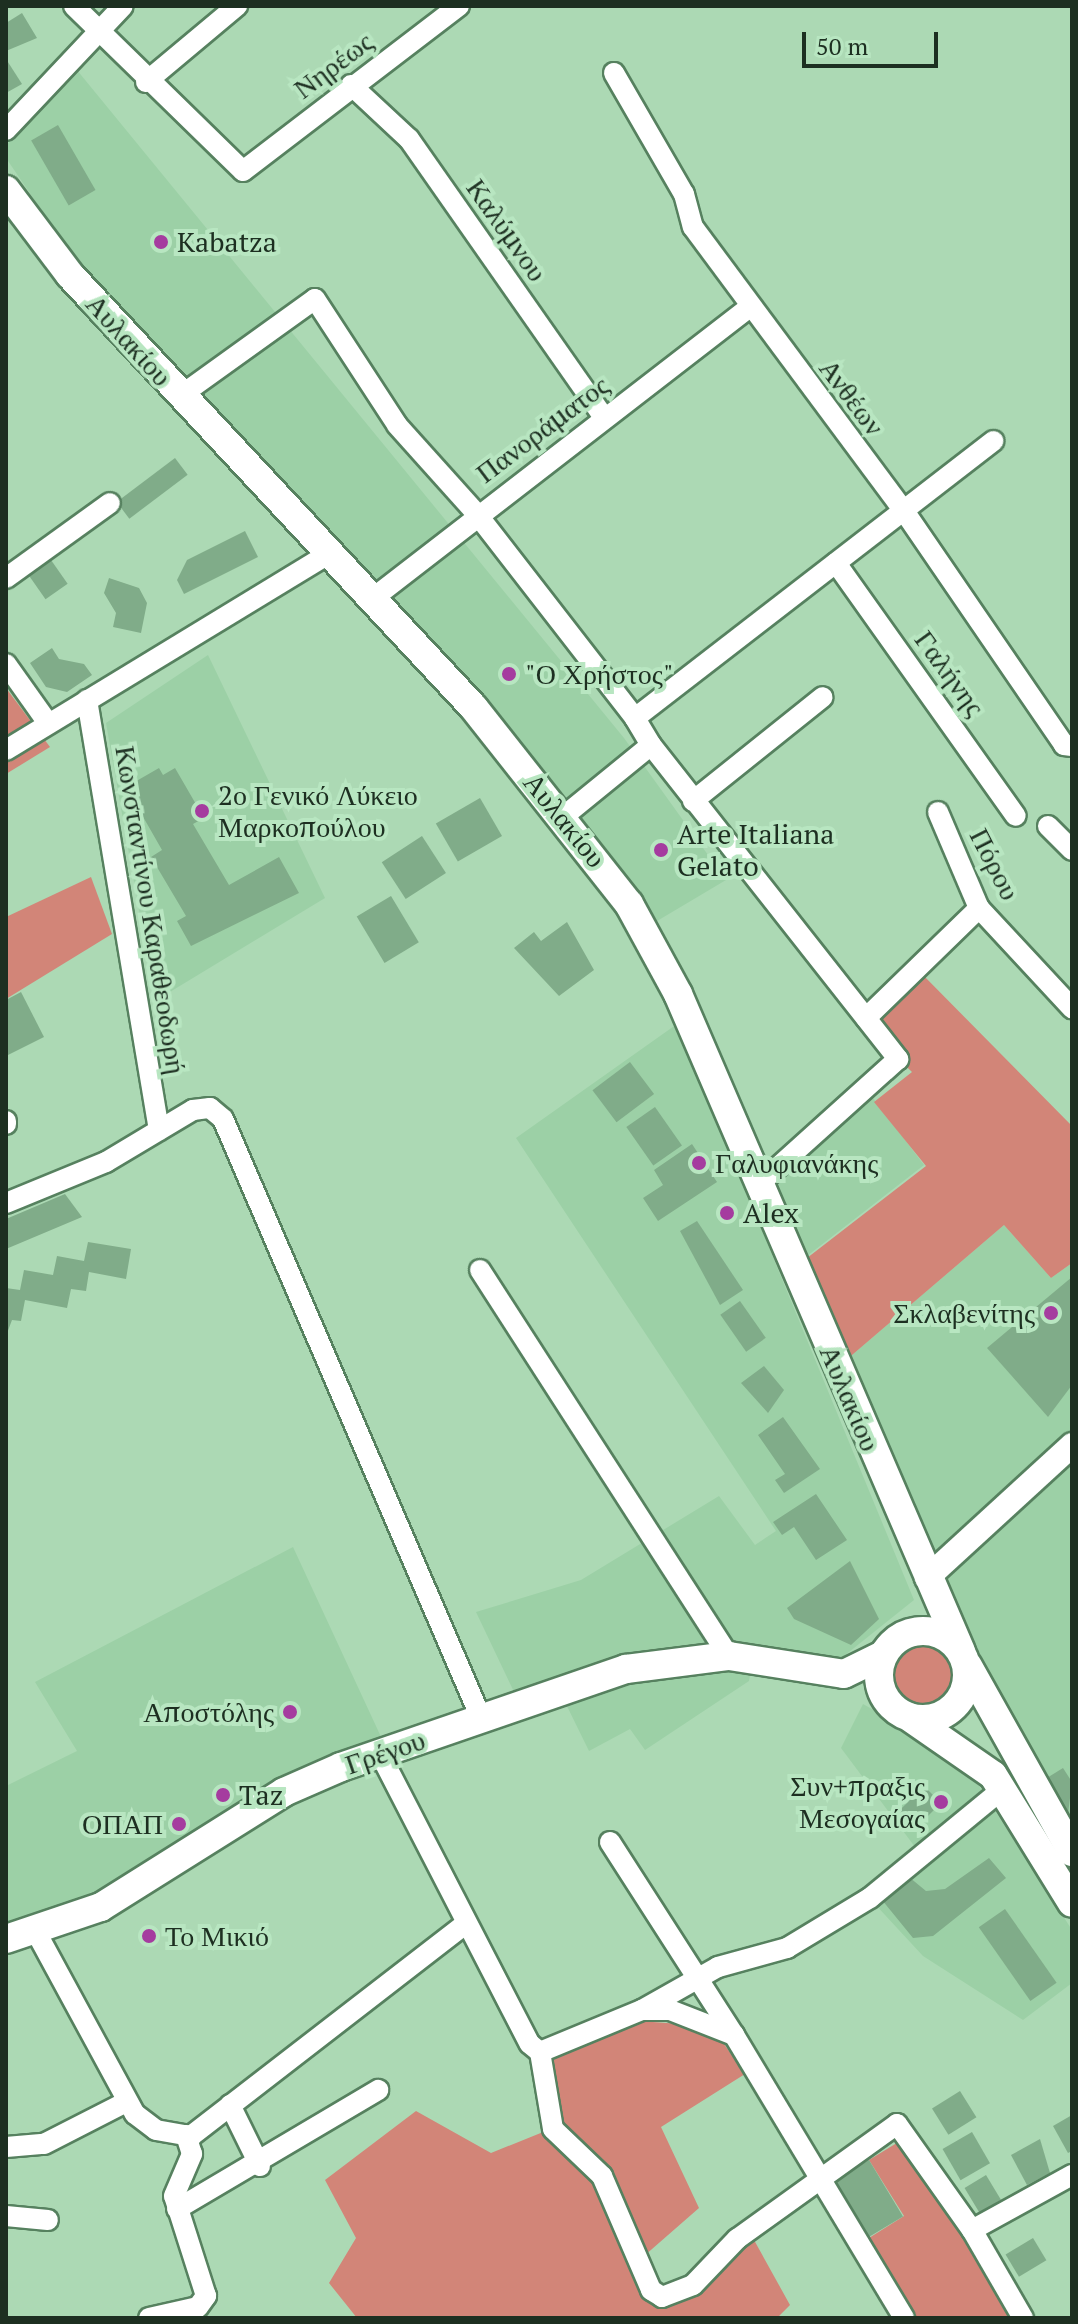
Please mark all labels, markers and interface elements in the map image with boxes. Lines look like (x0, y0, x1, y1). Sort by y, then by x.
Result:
scale bar (806, 16, 942, 66)
street label: Νηρέως (287, 24, 379, 106)
text: 50 m (816, 30, 868, 62)
street label: Καλύμνου (460, 172, 554, 288)
place label: Kabatza (177, 225, 277, 259)
marker: Kabatza (152, 233, 170, 251)
street label: Αυλακίου (79, 287, 179, 393)
street label: Ανθέων (812, 352, 892, 442)
street label: Πανοράματος (469, 368, 615, 490)
street label: Γαλήνης (908, 624, 992, 722)
place label: "Ο Χρήστος" (525, 657, 674, 691)
marker: "Ο Χρήστος" (500, 665, 518, 683)
street label: Κωνσταντίνου Καραθεοδωρή (108, 743, 194, 1077)
street label: Αυλακίου (517, 766, 613, 874)
place label: 2ο Γενικό Λύκειο Μαρκοπούλου (218, 778, 418, 844)
marker: 2ο Γενικό Λύκειο Μαρκοπούλου (193, 802, 211, 820)
place label: Arte Italiana Gelato (677, 817, 834, 883)
street label: Πόρου (963, 822, 1027, 906)
marker: Arte Italiana Gelato (652, 841, 670, 859)
place label: Γαλυφιανάκης (715, 1146, 878, 1180)
marker: Γαλυφιανάκης (690, 1154, 708, 1172)
place label: Alex (743, 1196, 799, 1230)
marker: Alex (718, 1204, 736, 1222)
place label: Σκλαβενίτης (893, 1296, 1035, 1330)
marker: Σκλαβενίτης (1042, 1304, 1060, 1322)
street label: Αυλακίου (813, 1340, 887, 1456)
place label: Αποστόλης (143, 1695, 274, 1729)
marker: Αποστόλης (281, 1703, 299, 1721)
street label: Γρέγου (341, 1723, 429, 1781)
place label: Συν+πραξις Μεσογαίας (790, 1769, 925, 1835)
place label: Taz (239, 1778, 283, 1812)
marker: Taz (214, 1786, 232, 1804)
marker: Συν+πραξις Μεσογαίας (932, 1793, 950, 1811)
place label: ΟΠΑΠ (82, 1807, 163, 1841)
marker: ΟΠΑΠ (170, 1815, 188, 1833)
place label: Το Μικιό (165, 1919, 269, 1953)
marker: Το Μικιό (140, 1927, 158, 1945)

